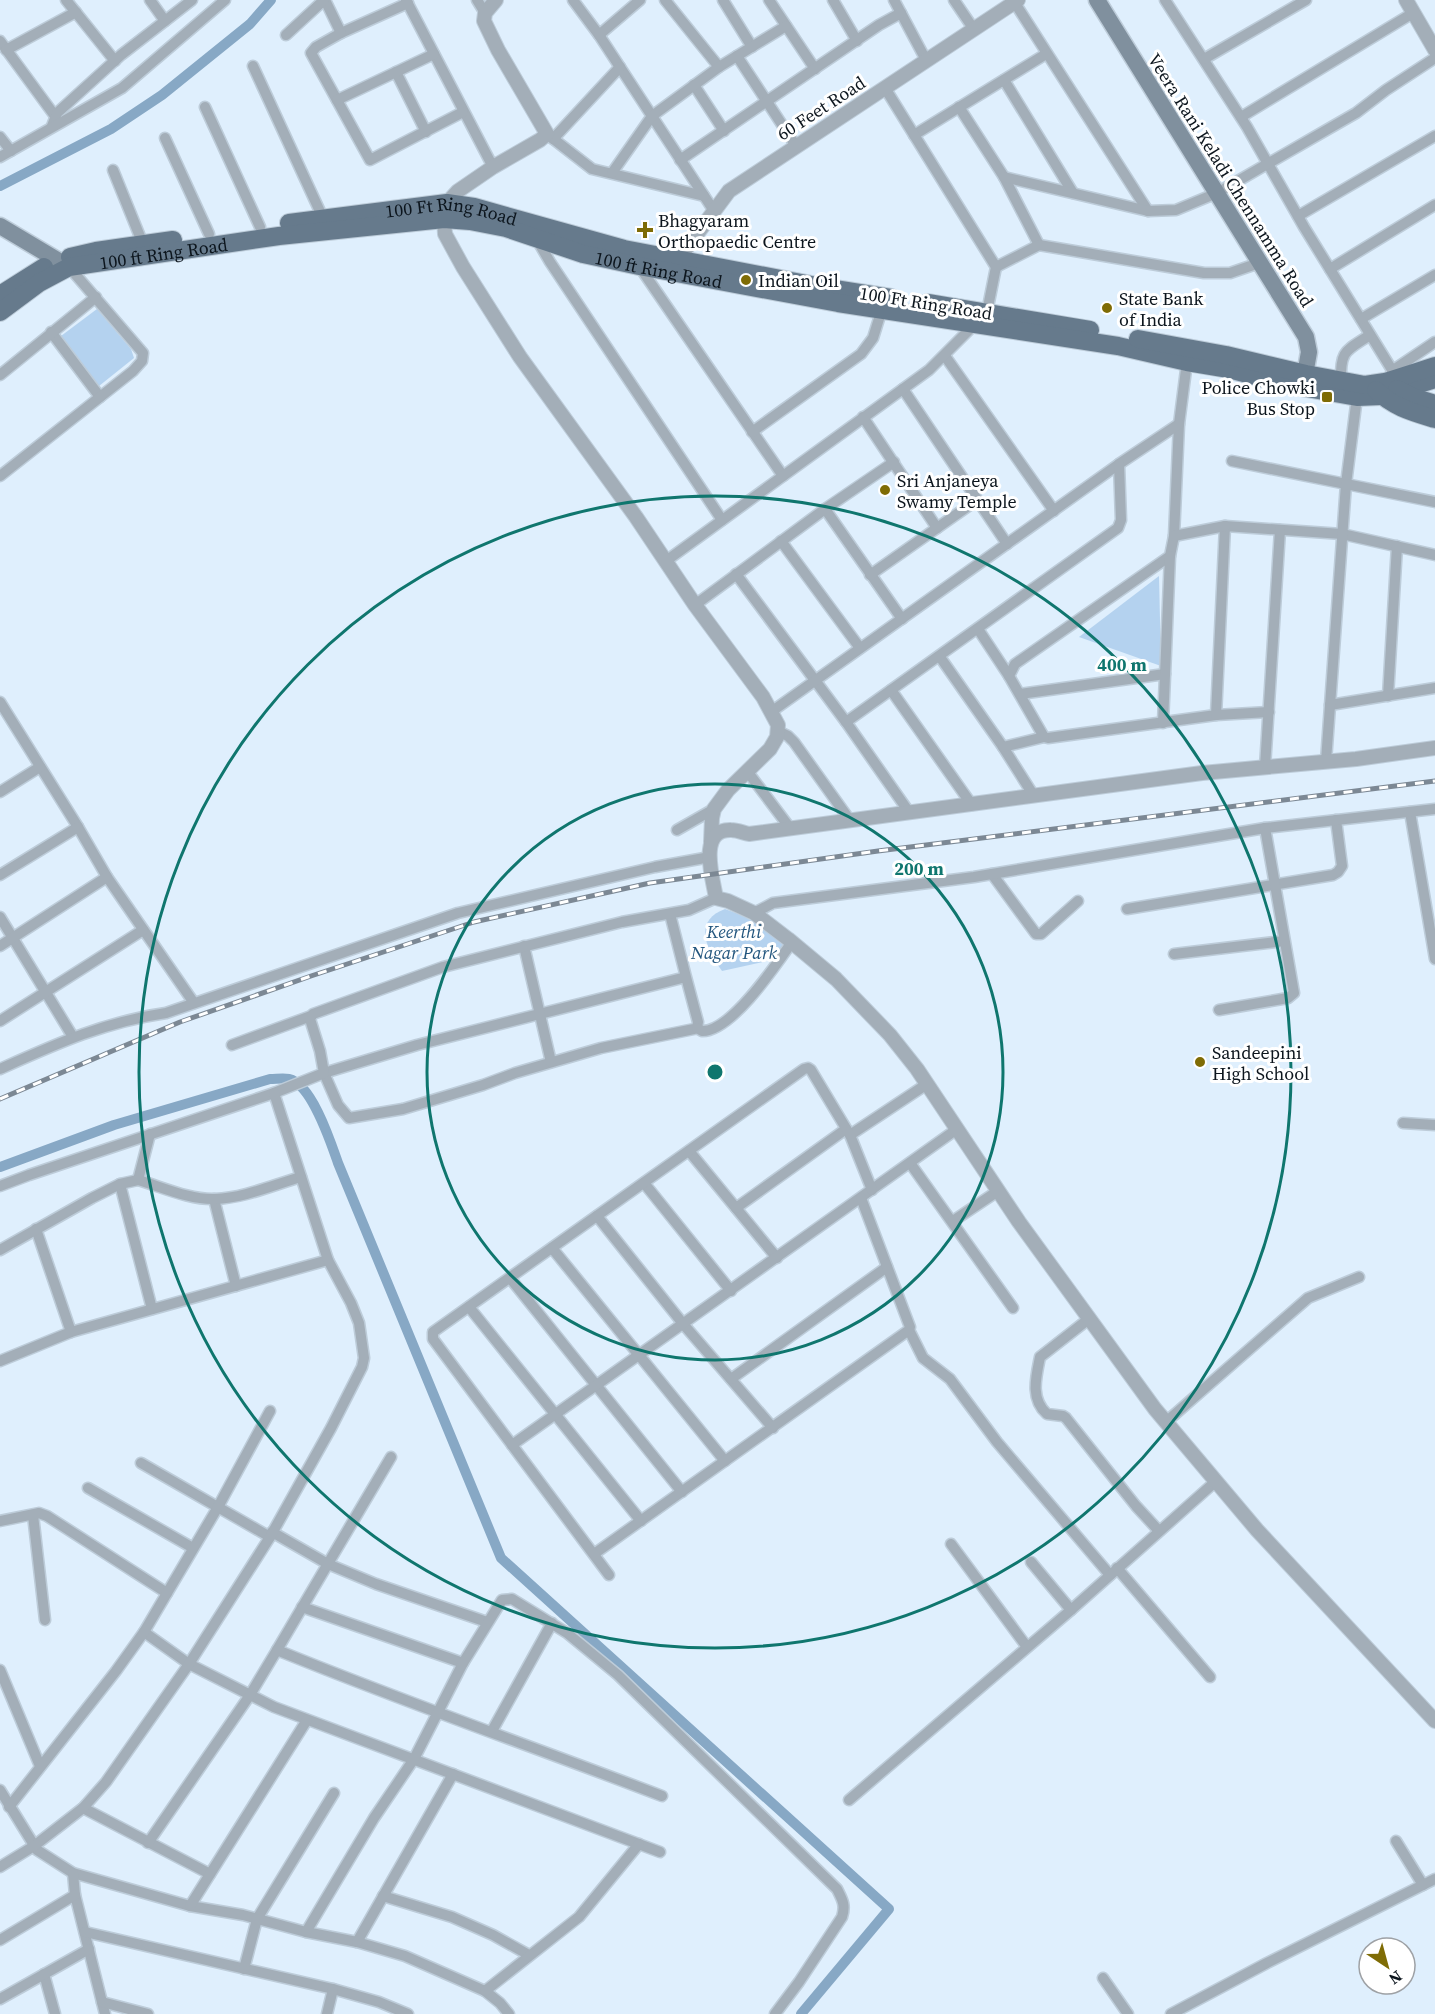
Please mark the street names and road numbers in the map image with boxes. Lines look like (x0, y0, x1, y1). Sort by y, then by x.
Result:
street label: Veera Rani Keladi Chennamma Road (1142, 48, 1320, 312)
street label: 60 Feet Road (772, 70, 870, 146)
street label: 100 Ft Ring Road (384, 190, 520, 231)
street label: 100 ft Ring Road (98, 231, 229, 275)
street label: 100 ft Ring Road (593, 244, 725, 294)
street label: 100 Ft Ring Road (858, 280, 994, 326)

